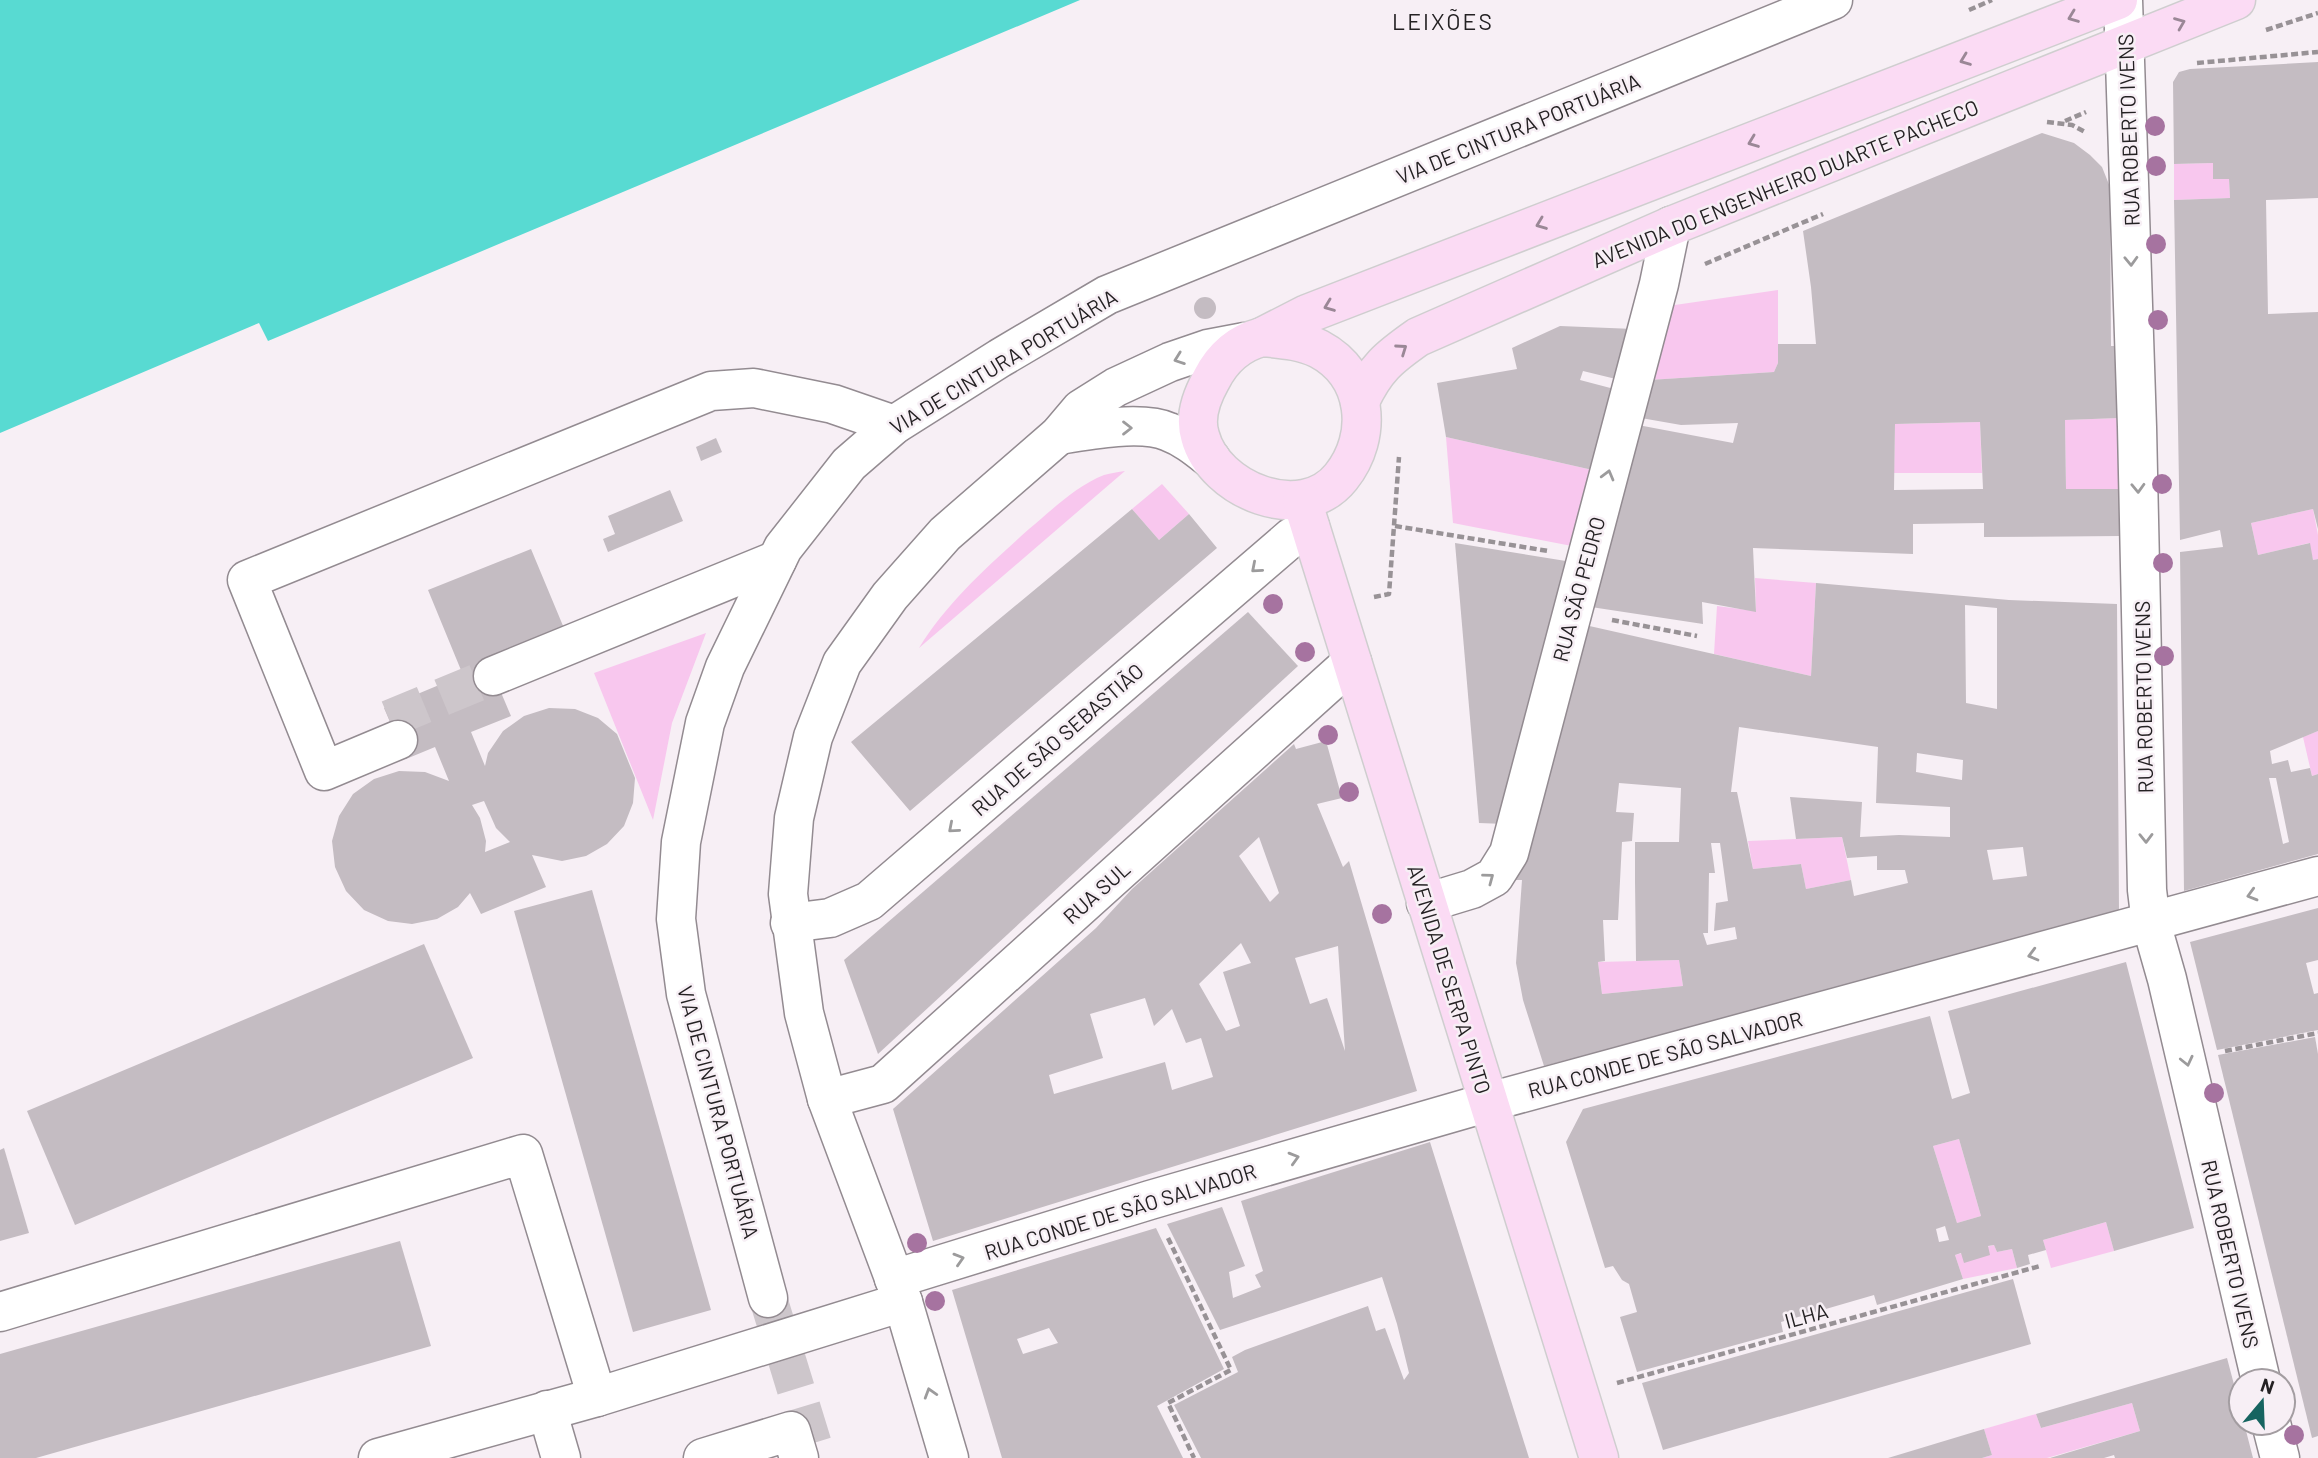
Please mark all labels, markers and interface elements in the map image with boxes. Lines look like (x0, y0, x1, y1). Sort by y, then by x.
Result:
district label: LEIXÕES (1392, 7, 1494, 35)
one-way arrow (2068, 9, 2080, 23)
one-way arrow (2174, 17, 2186, 31)
street label: RUA ROBERTO IVENS (2112, 33, 2144, 227)
one-way arrow (1960, 51, 1972, 65)
street label: VIA DE CINTURA PORTUÁRIA (1392, 67, 1644, 188)
street label: AVENIDA DO ENGENHEIRO DUARTE PACHECO (1588, 94, 1982, 272)
one-way arrow (1747, 133, 1759, 147)
one-way arrow (1535, 216, 1547, 230)
one-way arrow (2124, 256, 2139, 267)
street label: VIA DE CINTURA PORTUÁRIA (885, 283, 1121, 439)
one-way arrow (1323, 298, 1335, 312)
one-way arrow (1394, 344, 1406, 357)
one-way arrow (1174, 351, 1186, 365)
one-way arrow (1122, 420, 1132, 436)
one-way arrow (1600, 469, 1614, 481)
one-way arrow (2131, 483, 2146, 494)
street label: RUA SÃO PEDRO (1547, 514, 1609, 664)
one-way arrow (1251, 560, 1264, 572)
street label: RUA ROBERTO IVENS (2129, 600, 2157, 794)
street label: RUA DE SÃO SEBASTIÃO (966, 658, 1148, 820)
one-way arrow (949, 820, 962, 832)
one-way arrow (2138, 833, 2154, 844)
street label: RUA SUL (1058, 856, 1135, 928)
street label: AVENIDA DE SERPA PINTO (1403, 861, 1497, 1097)
one-way arrow (1481, 873, 1493, 886)
one-way arrow (2247, 886, 2259, 901)
one-way arrow (2027, 947, 2039, 961)
street label: VIA DE CINTURA PORTUÁRIA (673, 983, 765, 1241)
street label: RUA CONDE DE SÃO SALVADOR (1525, 1005, 1805, 1103)
one-way arrow (2178, 1055, 2193, 1067)
one-way arrow (1288, 1152, 1300, 1167)
street label: RUA ROBERTO IVENS (2197, 1157, 2265, 1351)
street label: RUA CONDE DE SÃO SALVADOR (981, 1158, 1259, 1264)
one-way arrow (953, 1253, 965, 1267)
street label: ILHA (1782, 1297, 1831, 1333)
north arrow (2227, 1367, 2297, 1437)
text: N (2258, 1373, 2277, 1398)
one-way arrow (923, 1387, 938, 1399)

